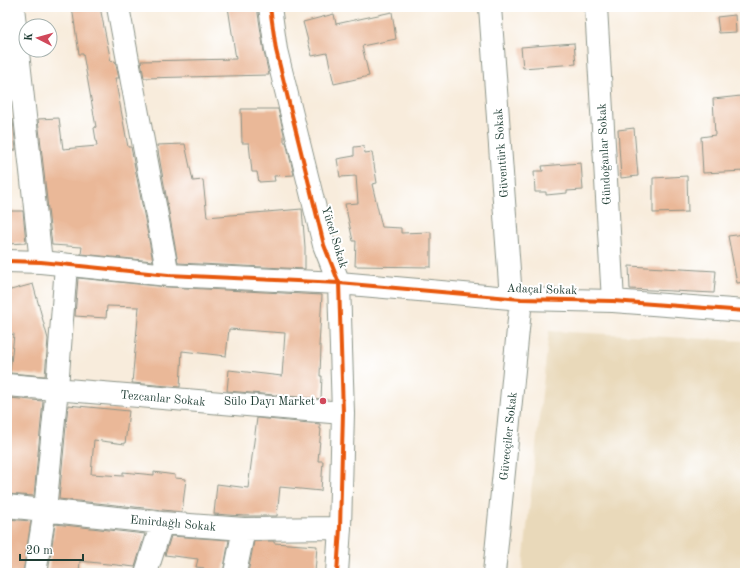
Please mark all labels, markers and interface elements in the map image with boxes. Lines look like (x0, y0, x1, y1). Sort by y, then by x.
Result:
north arrow (18, 18, 58, 58)
text: K (24, 32, 36, 42)
street label: Gündoğanlar Sokak (596, 103, 614, 205)
street label: Güventürk Sokak (493, 108, 511, 198)
street label: Yücel Sokak (319, 205, 349, 270)
street label: Adaçal Sokak (506, 283, 578, 297)
street label: Tezcanlar Sokak (120, 389, 206, 409)
street label: Güvecçiler Sokak (498, 391, 520, 481)
place label: Sülo Dayı Market (224, 396, 315, 408)
marker: Sülo Dayı Market (318, 396, 328, 406)
street label: Emirdağlı Sokak (129, 514, 216, 534)
scale bar (20, 536, 83, 562)
text: 20 m (26, 545, 53, 557)

